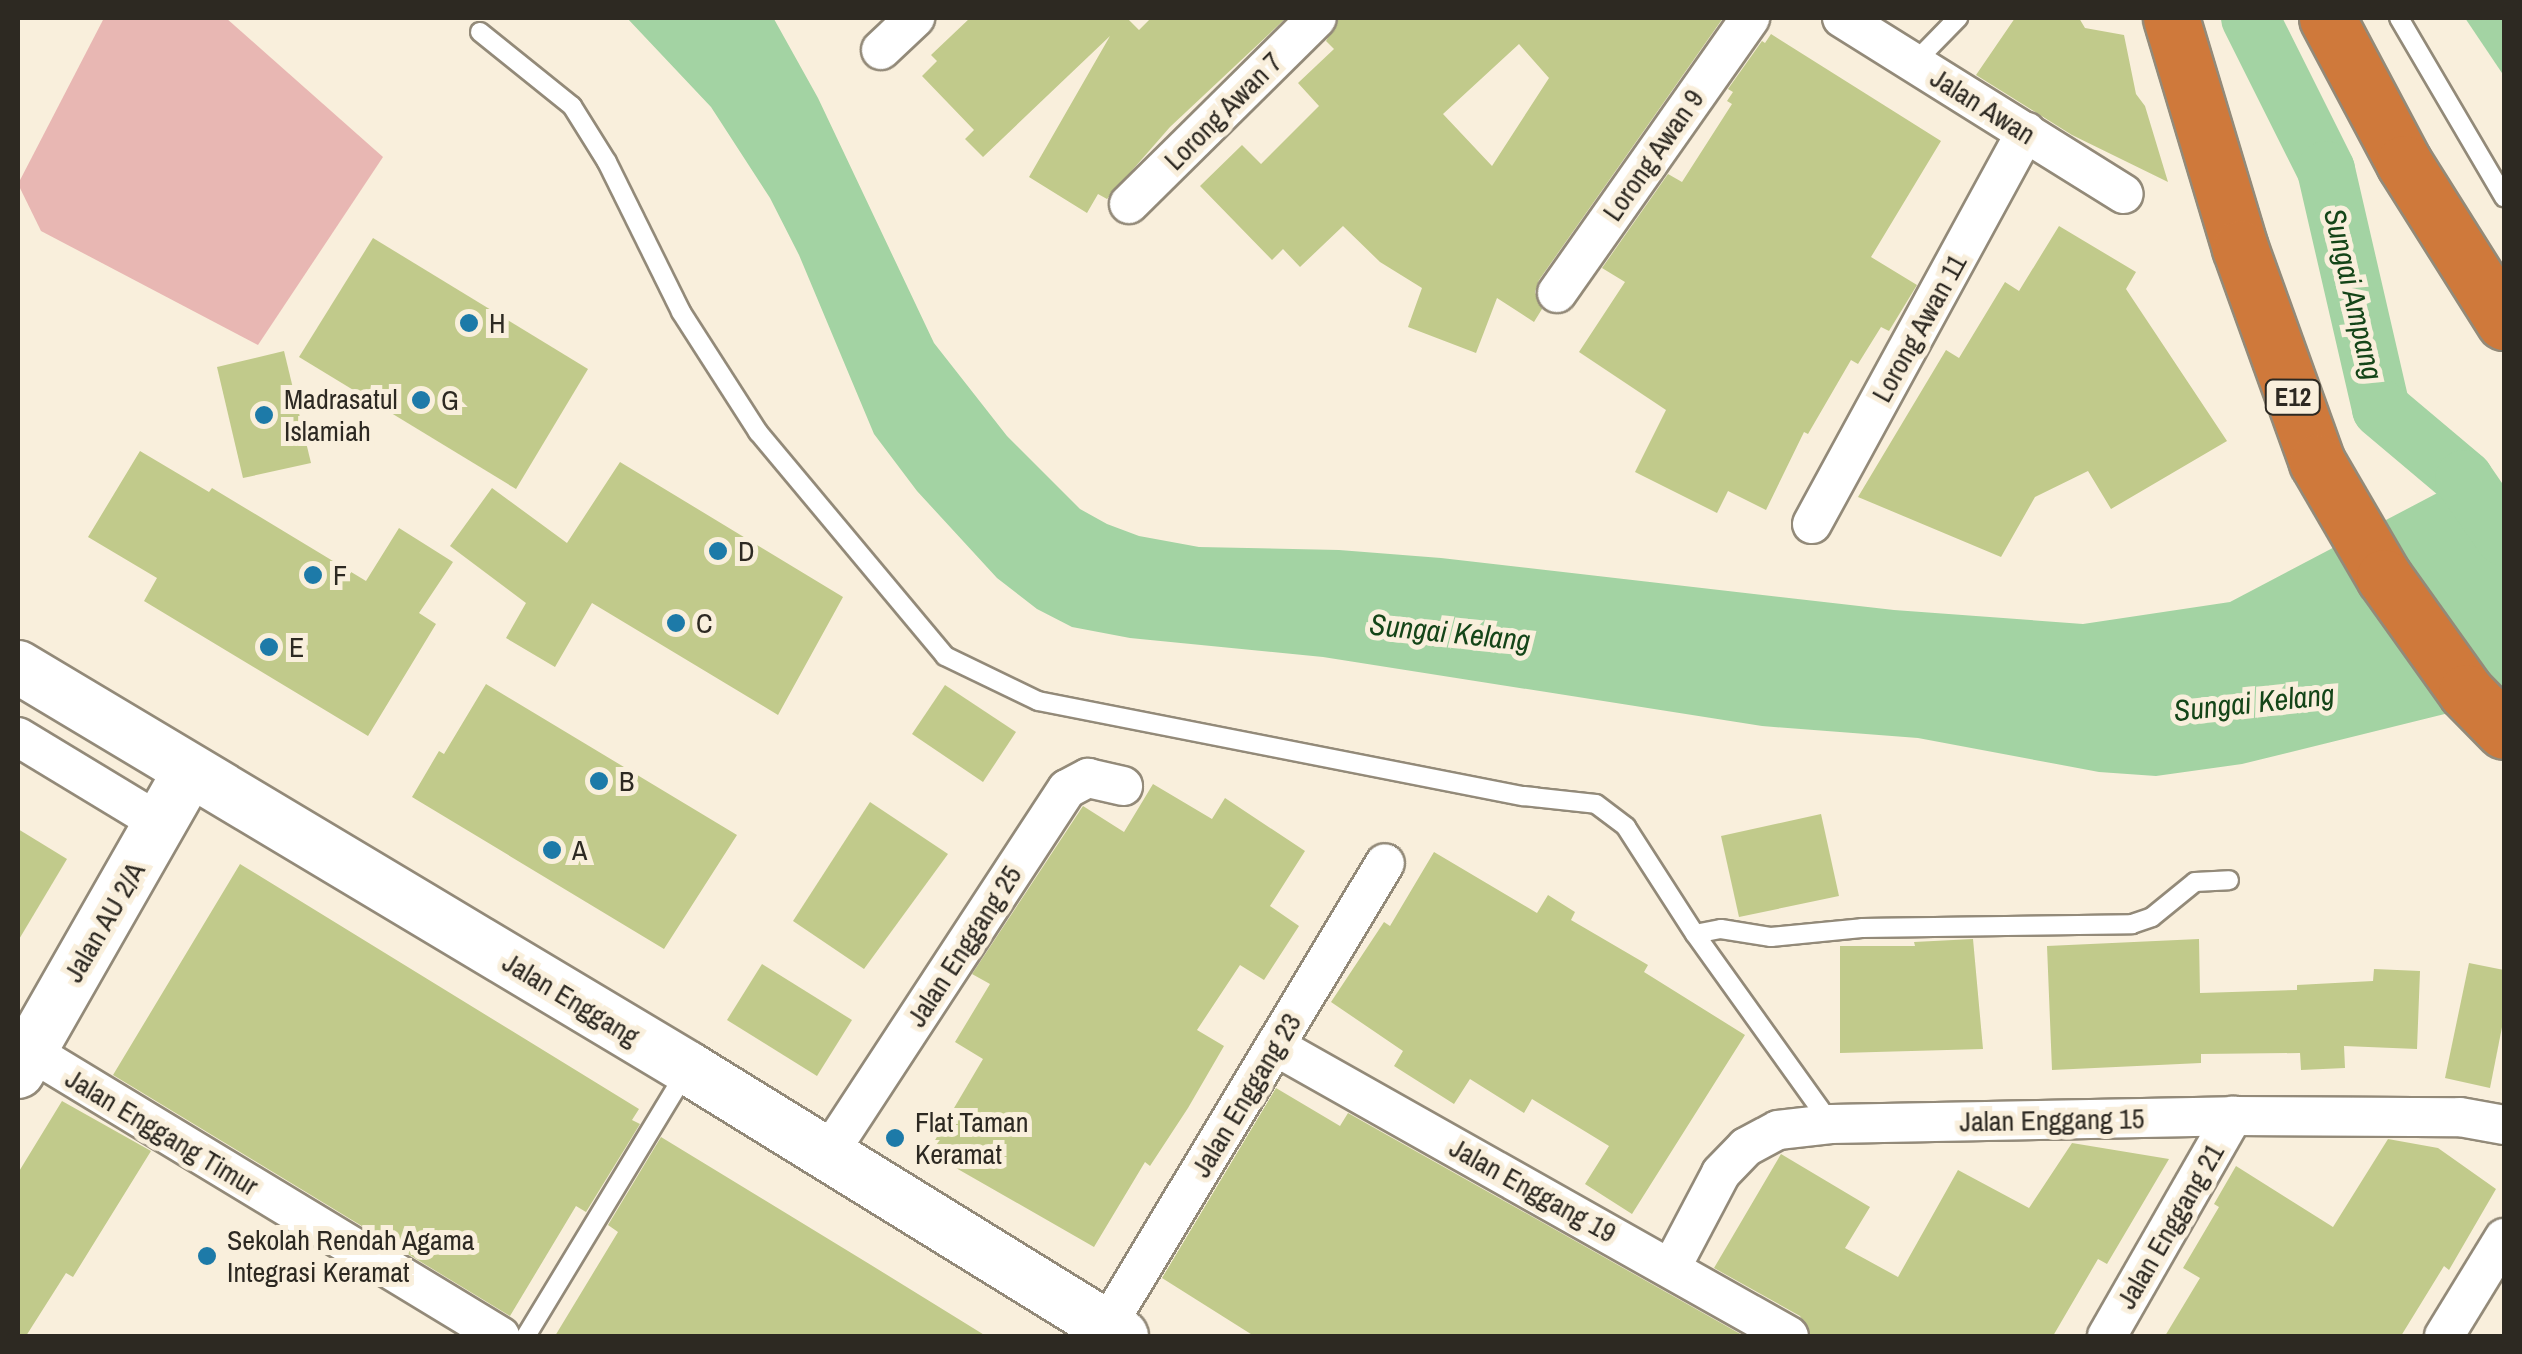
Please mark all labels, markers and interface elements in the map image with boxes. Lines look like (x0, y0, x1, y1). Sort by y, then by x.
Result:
street label: Lorong Awan 7 (1157, 45, 1289, 177)
street label: Jalan Awan (1924, 60, 2042, 152)
street label: Lorong Awan 9 (1595, 82, 1711, 228)
water label: Sungai Ampang (2317, 204, 2391, 384)
street label: Lorong Awan 11 (1864, 248, 1974, 408)
place label: H (489, 306, 506, 340)
marker: H (458, 312, 480, 334)
road number: E12 (2263, 377, 2323, 417)
place label: Madrasatul Islamiah (284, 382, 398, 448)
place label: G (441, 383, 459, 417)
marker: G (410, 389, 432, 411)
marker: Madrasatul Islamiah (253, 404, 275, 426)
place label: D (738, 534, 755, 568)
marker: D (707, 540, 729, 562)
place label: F (333, 558, 347, 592)
marker: F (302, 564, 324, 586)
place label: C (696, 606, 713, 640)
water label: Sungai Kelang (1368, 606, 1532, 658)
marker: C (665, 612, 687, 634)
place label: E (289, 630, 304, 664)
marker: E (258, 636, 280, 658)
water label: Sungai Kelang (2172, 676, 2336, 728)
place label: B (619, 764, 634, 798)
marker: B (588, 770, 610, 792)
place label: A (572, 833, 587, 867)
marker: A (541, 839, 563, 861)
street label: Jalan AU 2/A (56, 856, 152, 988)
street label: Jalan Enggang 25 (900, 859, 1028, 1033)
street label: Jalan Enggang (497, 945, 645, 1053)
street label: Jalan Enggang 23 (1184, 1007, 1308, 1183)
street label: Jalan Enggang Timur (59, 1061, 265, 1203)
street label: Jalan Enggang 15 (1959, 1102, 2145, 1138)
place label: Flat Taman Keramat (915, 1105, 1029, 1171)
marker: Flat Taman Keramat (884, 1127, 906, 1149)
street label: Jalan Enggang 19 (1444, 1130, 1622, 1250)
street label: Jalan Enggang 21 (2109, 1137, 2231, 1315)
place label: Sekolah Rendah Agama Integrasi Keramat (227, 1223, 476, 1289)
marker: Sekolah Rendah Agama Integrasi Keramat (196, 1245, 218, 1267)

